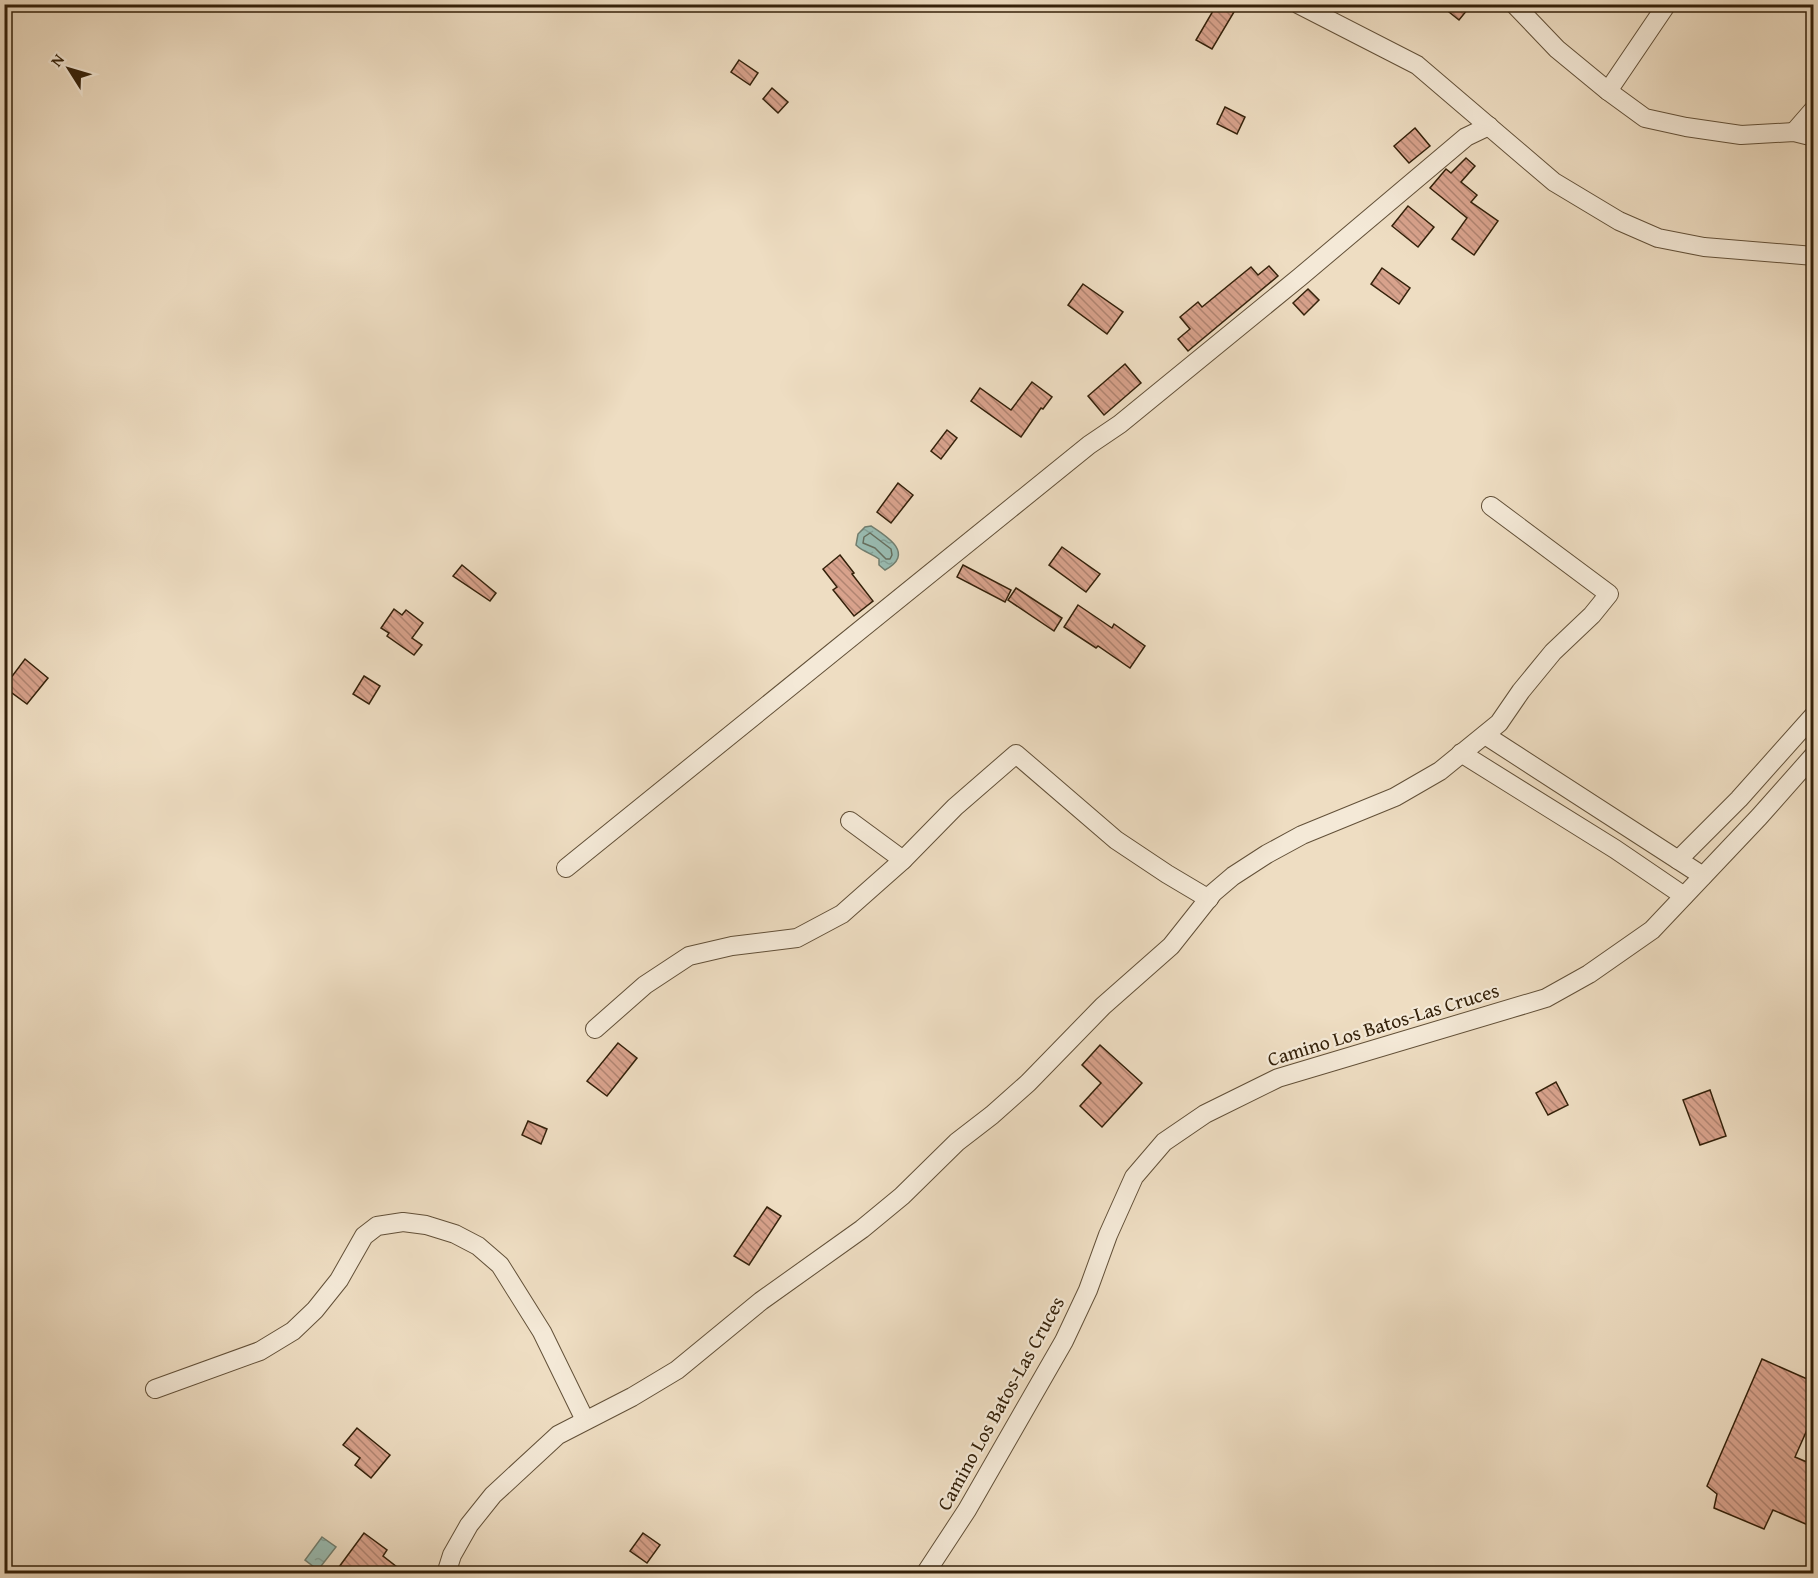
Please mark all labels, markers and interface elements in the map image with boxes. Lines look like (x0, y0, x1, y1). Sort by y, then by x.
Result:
north arrow (39, 39, 99, 99)
text: N (44, 48, 70, 71)
street label: Camino Los Batos-Las Cruces (1264, 975, 1503, 1073)
street label: Camino Los Batos-Las Cruces (929, 1291, 1071, 1515)

